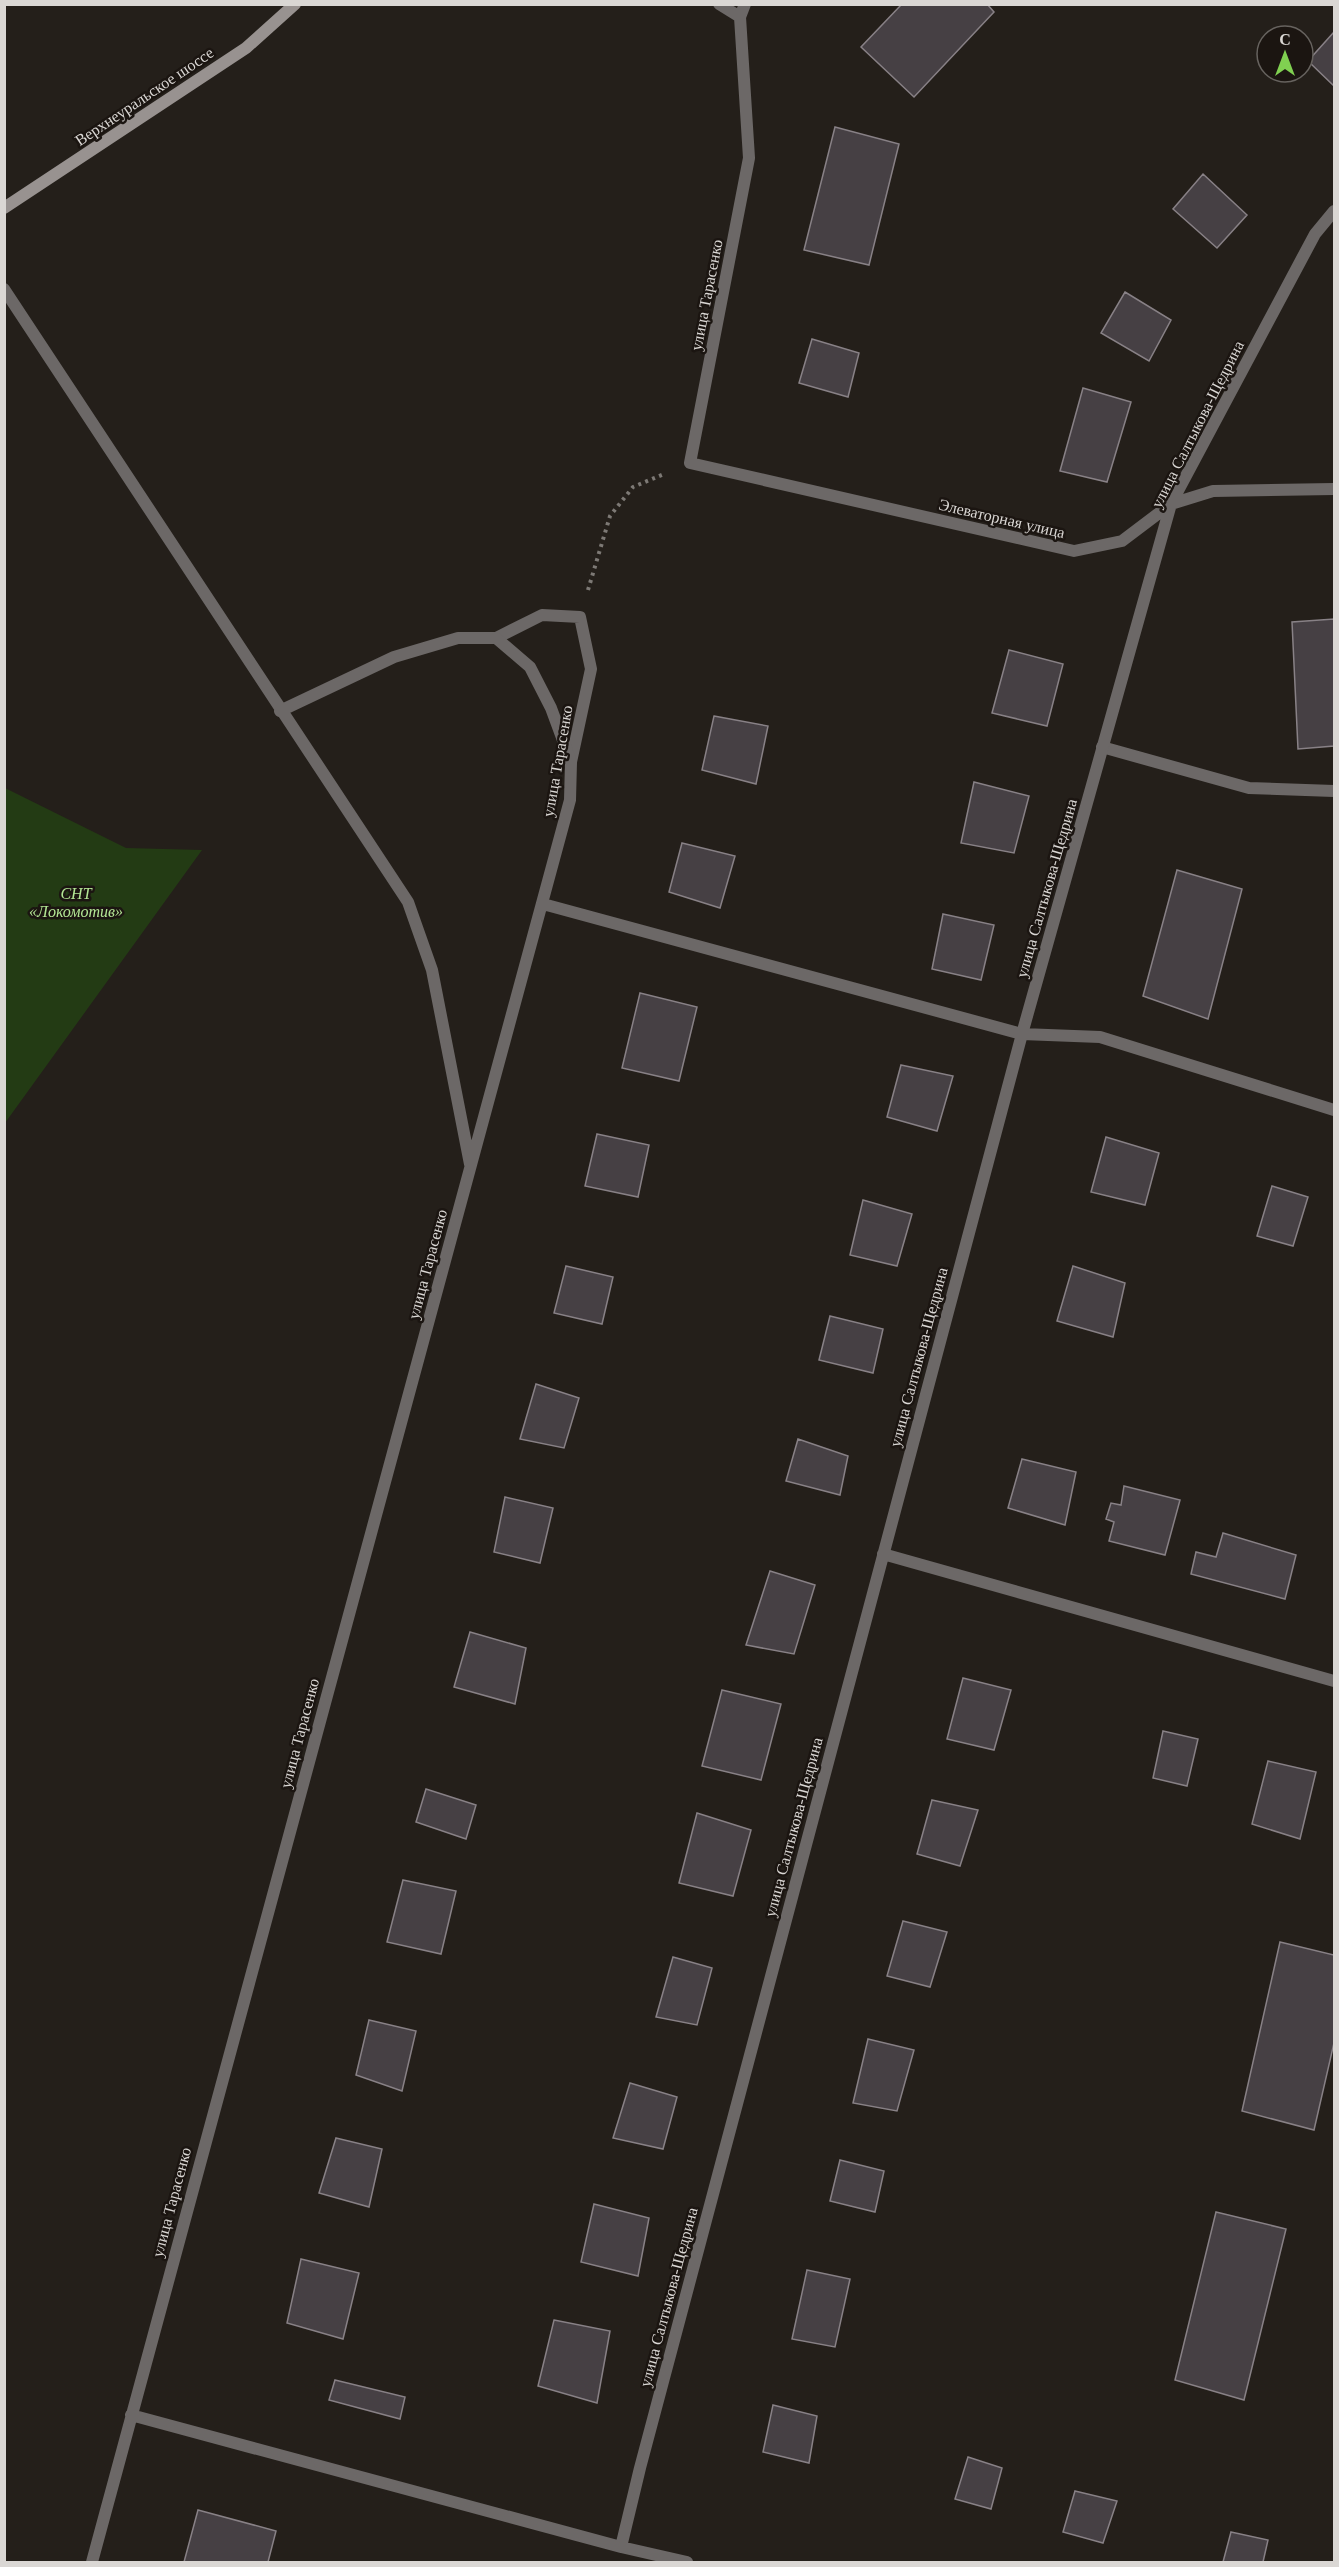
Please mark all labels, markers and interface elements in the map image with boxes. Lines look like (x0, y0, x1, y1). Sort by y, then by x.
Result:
north arrow (1255, 24, 1315, 84)
text: С (1279, 31, 1291, 48)
street label: Верхнеуральское шоссе (72, 44, 217, 150)
street label: улица Тарасенко (687, 238, 727, 352)
street label: улица Салтыкова-Щедрина (1148, 338, 1248, 511)
street label: Элеваторная улица (937, 496, 1067, 542)
street label: улица Тарасенко (539, 704, 577, 818)
street label: улица Салтыкова-Щедрина (1013, 797, 1081, 980)
park label: СНТ «Локомотив» (29, 885, 123, 920)
street label: улица Тарасенко (405, 1207, 451, 1321)
street label: улица Салтыкова-Щедрина (886, 1265, 952, 1449)
street label: улица Тарасенко (277, 1676, 323, 1790)
street label: улица Салтыкова-Щедрина (761, 1735, 827, 1919)
street label: улица Тарасенко (149, 2145, 195, 2259)
street label: улица Салтыкова-Щедрина (636, 2205, 702, 2389)

